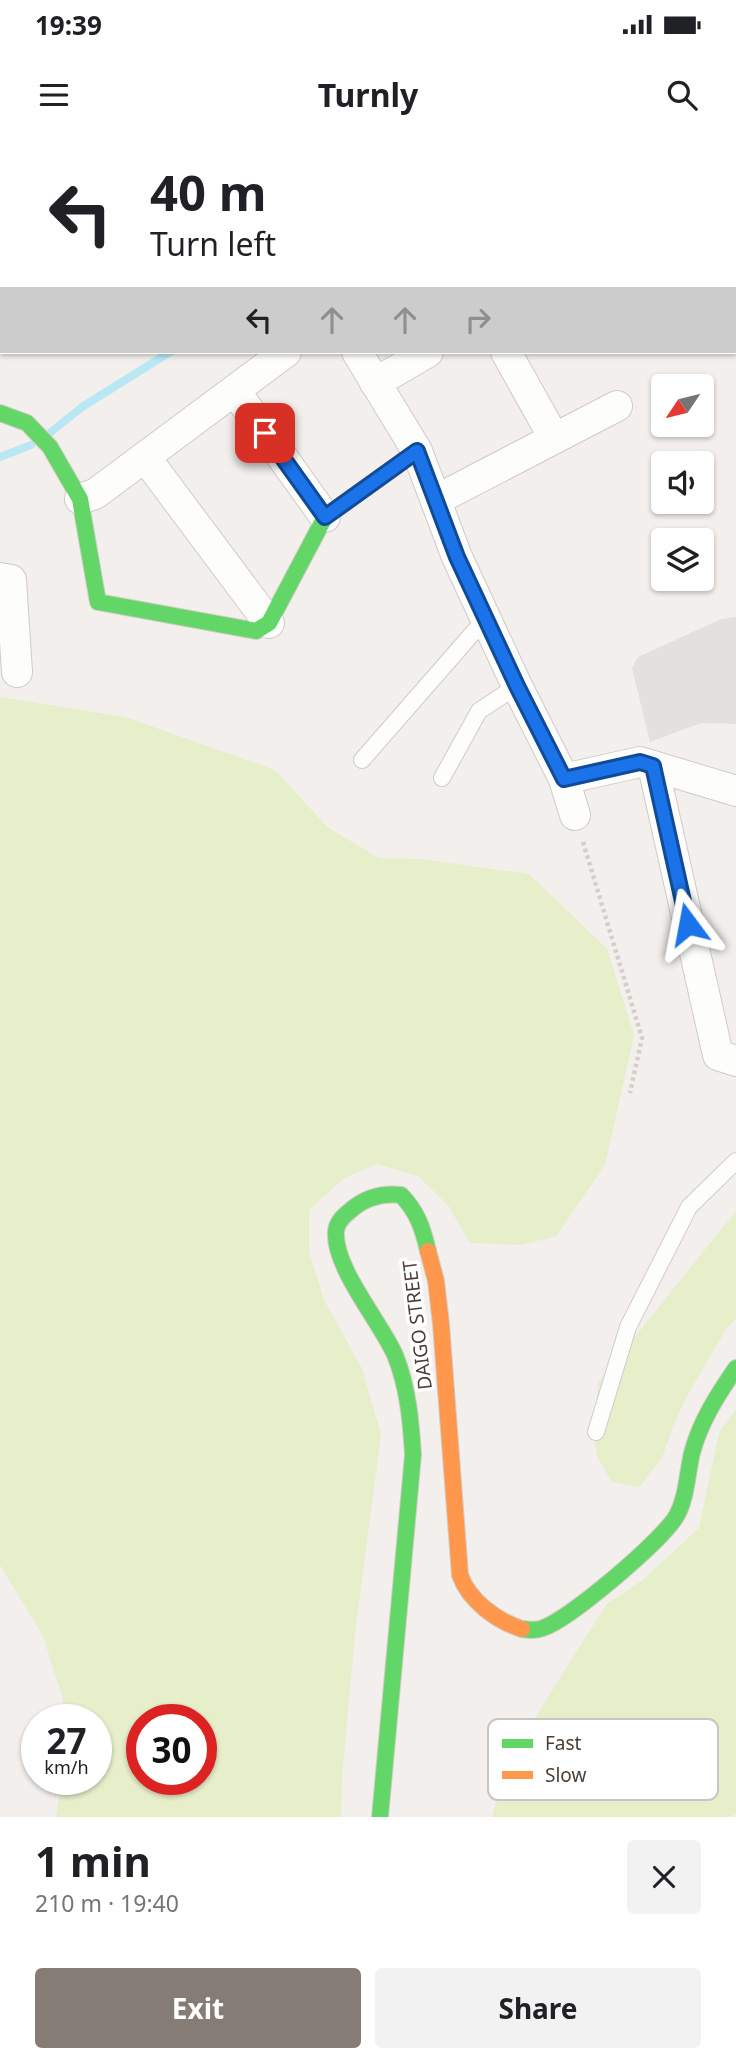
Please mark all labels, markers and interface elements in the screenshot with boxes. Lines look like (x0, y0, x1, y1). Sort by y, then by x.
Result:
text: 19:39 (35, 7, 102, 43)
text: Turnly (318, 73, 418, 116)
icon: menu (35, 76, 73, 114)
icon: search (663, 76, 701, 114)
text: 40 m (150, 159, 267, 225)
icon: left (35, 168, 126, 259)
text: Turn left (150, 222, 276, 265)
icon: left (240, 301, 278, 339)
icon: ahead (313, 301, 351, 339)
icon: ahead (386, 301, 424, 339)
icon: right (459, 301, 497, 339)
north arrow (651, 374, 714, 438)
map controls (651, 374, 714, 591)
pin (235, 403, 295, 463)
icon: arrive (246, 414, 284, 452)
button: sound (651, 451, 714, 514)
button: layers (651, 528, 714, 591)
position arrow (651, 887, 725, 961)
street label: DAIGO STREET (396, 1258, 438, 1391)
speed limit sign: 30 (126, 1704, 217, 1795)
text: 27 (46, 1717, 87, 1764)
legend (488, 1719, 718, 1800)
text: Fast (545, 1730, 582, 1756)
text: km/h (44, 1755, 89, 1779)
text: Slow (545, 1762, 586, 1788)
text: 1 min (35, 1832, 151, 1889)
button: close (627, 1840, 701, 1914)
text: 210 m · 19:40 (35, 1887, 179, 1919)
button: Exit (35, 1968, 361, 2048)
button: Share (375, 1968, 701, 2048)

